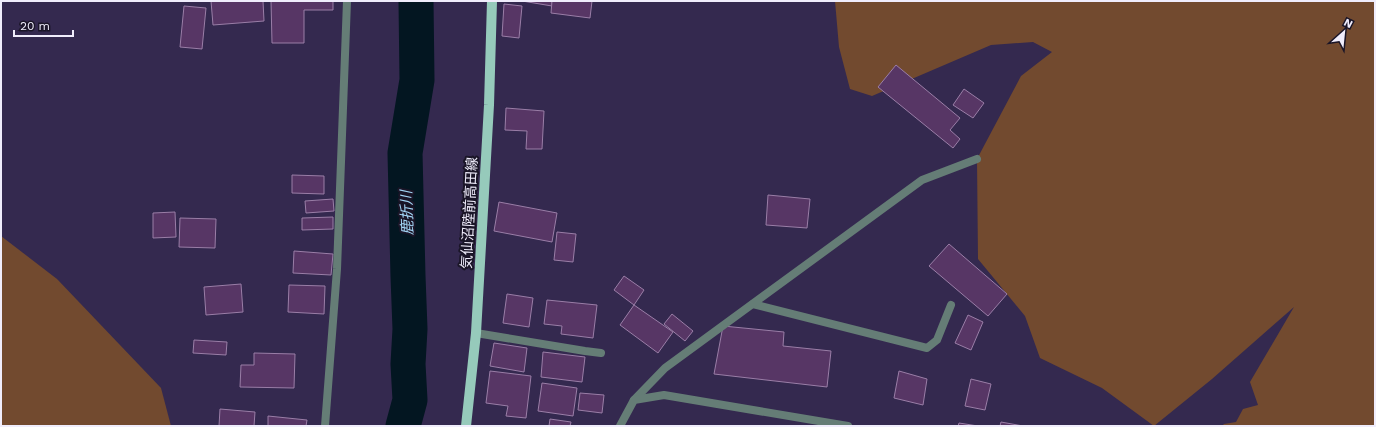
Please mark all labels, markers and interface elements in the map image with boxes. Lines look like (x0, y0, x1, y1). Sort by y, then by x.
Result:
scale bar (14, 12, 73, 38)
north arrow (1324, 12, 1364, 52)
text: N (1342, 16, 1355, 31)
text: 20 m (20, 19, 50, 33)
street label: 気仙沼陸前高田線 (458, 157, 480, 269)
water label: 鹿折川 (397, 188, 417, 236)

